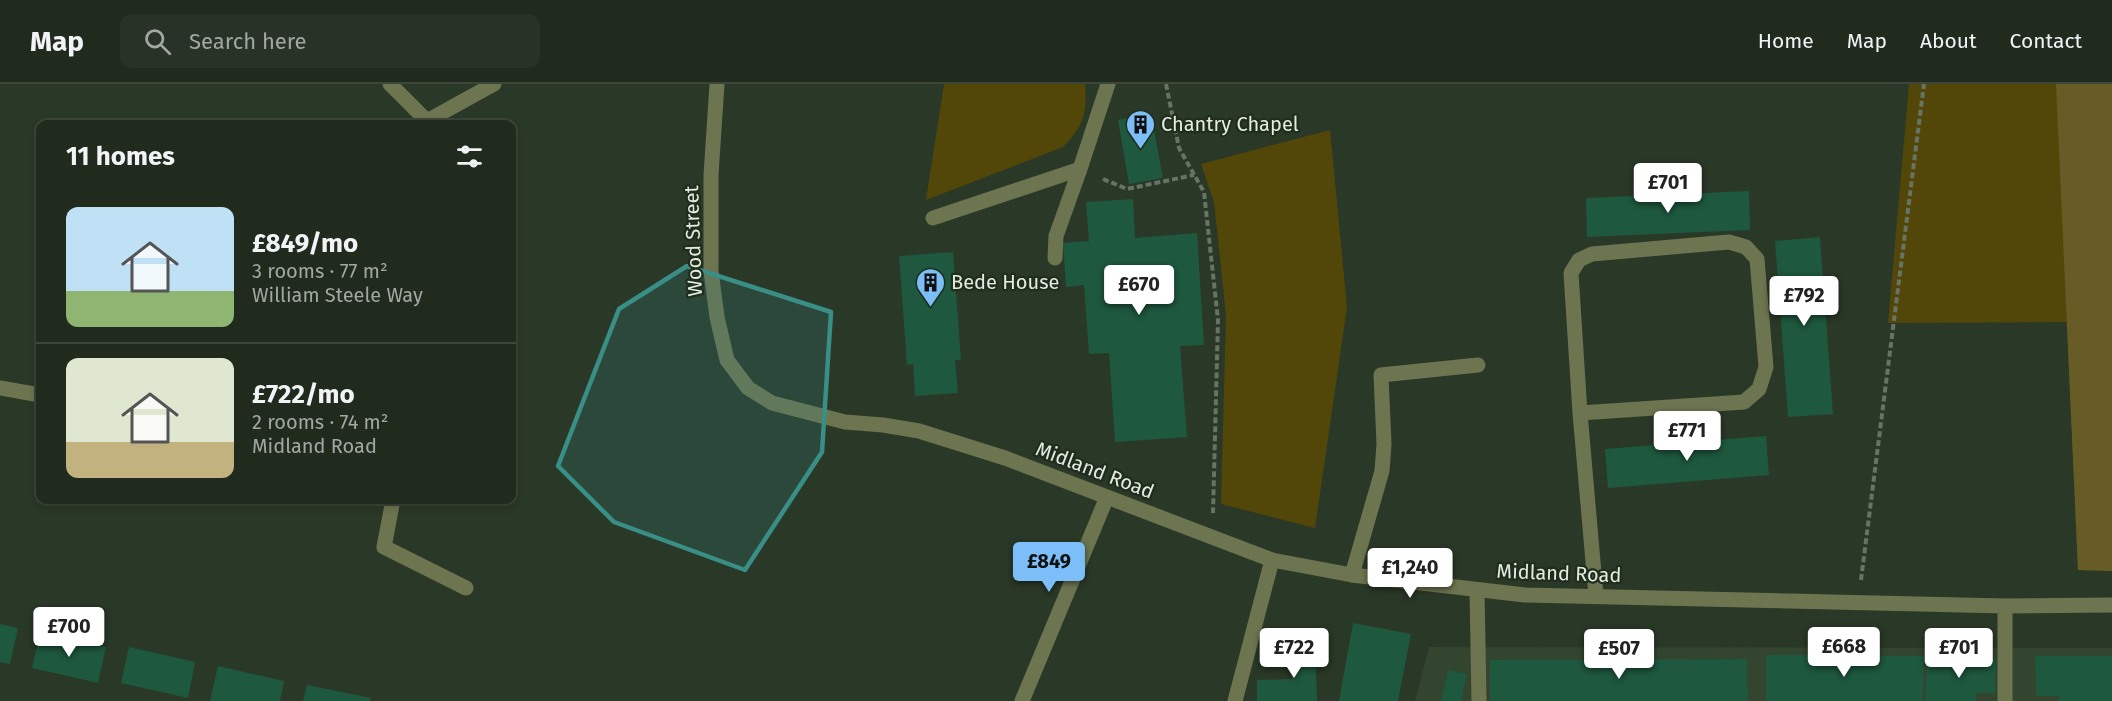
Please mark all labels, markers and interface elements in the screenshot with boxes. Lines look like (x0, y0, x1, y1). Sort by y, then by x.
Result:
search box (120, 14, 540, 68)
text: Map (30, 25, 84, 58)
icon: search (141, 25, 174, 58)
text: Search here (189, 28, 307, 55)
text: Home (1758, 28, 1814, 54)
text: Map (1847, 28, 1887, 54)
text: About (1920, 28, 1977, 54)
text: Contact (2010, 28, 2082, 54)
building icon: Chantry Chapel (1124, 108, 1156, 150)
place label: Chantry Chapel (1161, 112, 1299, 136)
icon: filters (453, 140, 486, 173)
text: 11 homes (66, 141, 175, 172)
pin: £701 (1632, 163, 1704, 214)
text: £701 (1648, 170, 1688, 194)
street label: Wood Street (679, 184, 707, 297)
text: £849/mo (252, 228, 358, 259)
icon: home (114, 231, 186, 303)
text: 3 rooms · 77 m² (252, 259, 388, 283)
pin: £670 (1103, 265, 1175, 316)
building icon: Bede House (914, 266, 946, 308)
place label: Bede House (951, 270, 1059, 294)
text: £670 (1118, 272, 1160, 296)
pin: £792 (1768, 276, 1840, 327)
text: William Steele Way (252, 283, 423, 307)
text: £792 (1784, 283, 1825, 307)
text: £722/mo (252, 379, 355, 410)
icon: home (114, 382, 186, 454)
text: 2 rooms · 74 m² (252, 410, 389, 434)
pin: £771 (1651, 411, 1723, 462)
text: £771 (1668, 418, 1706, 442)
text: Midland Road (252, 434, 377, 458)
street label: Midland Road (1032, 436, 1158, 504)
pin: £849 (1013, 542, 1085, 593)
pin: £1,240 (1361, 548, 1459, 599)
text: £849 (1027, 549, 1071, 573)
text: £1,240 (1382, 555, 1438, 579)
street label: Midland Road (1496, 559, 1622, 587)
pin: £700 (33, 607, 105, 658)
text: £700 (47, 614, 91, 638)
pin: £668 (1808, 627, 1880, 678)
pin: £722 (1258, 628, 1330, 679)
pin: £701 (1923, 628, 1995, 679)
pin: £507 (1583, 629, 1655, 680)
text: £668 (1822, 634, 1866, 658)
text: £722 (1274, 635, 1314, 659)
text: £701 (1939, 635, 1979, 659)
text: £507 (1598, 636, 1640, 660)

